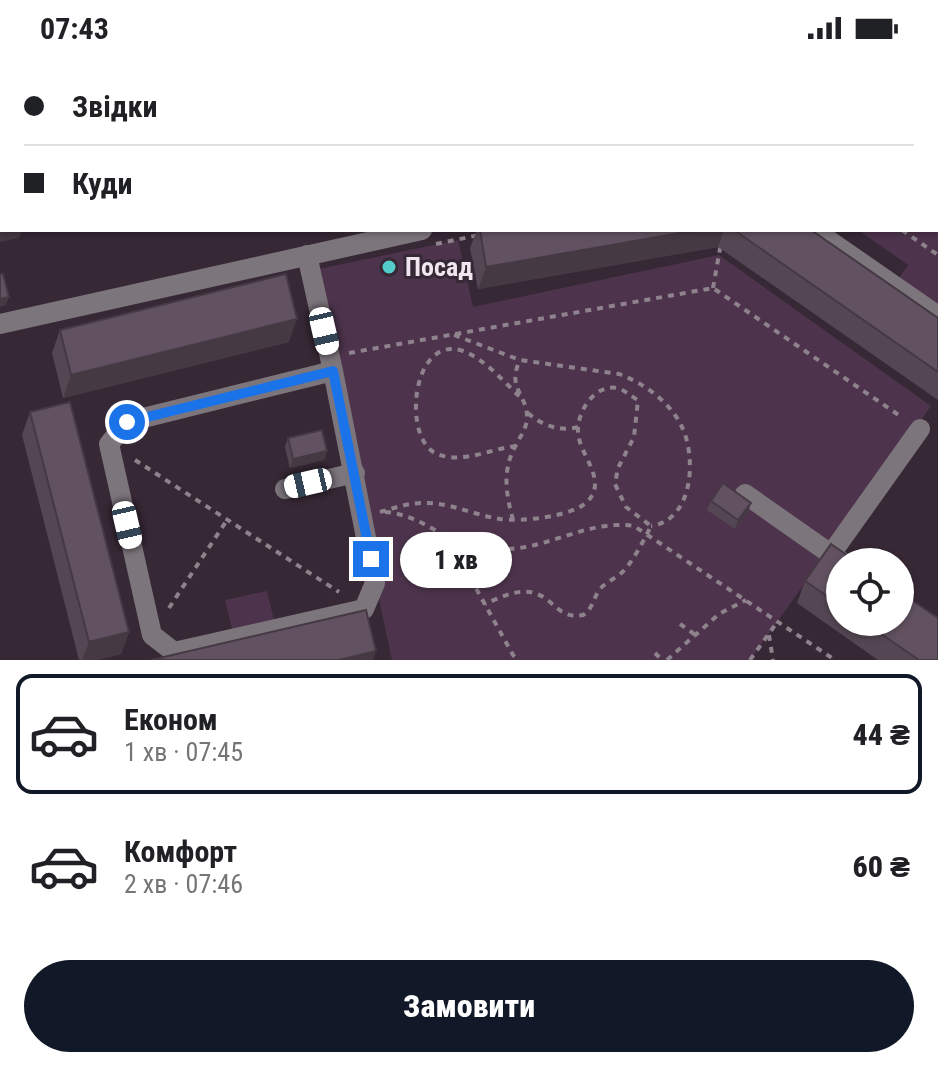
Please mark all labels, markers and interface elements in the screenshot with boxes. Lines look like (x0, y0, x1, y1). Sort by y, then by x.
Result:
text: 07:43 (40, 11, 109, 46)
text: Звідки (72, 89, 158, 124)
text: Куди (72, 166, 133, 201)
place label: Посад (405, 252, 473, 282)
marker: Посад (380, 258, 398, 276)
car (307, 305, 341, 357)
route start (109, 404, 145, 440)
car (282, 466, 334, 500)
car (110, 499, 144, 551)
callout: 1 хв (399, 531, 511, 587)
route end (353, 541, 389, 577)
text: 1 хв (434, 545, 478, 575)
map controls (826, 548, 914, 636)
button: locate (826, 548, 914, 636)
icon: car (28, 698, 100, 770)
text: Економ (124, 702, 218, 737)
text: 44 ₴ (853, 717, 910, 752)
text: 1 хв · 07:45 (124, 737, 243, 767)
icon: car (28, 830, 100, 902)
text: Комфорт (124, 834, 237, 869)
text: 60 ₴ (853, 849, 910, 884)
text: 2 хв · 07:46 (124, 869, 243, 899)
button: Замовити (24, 960, 914, 1052)

